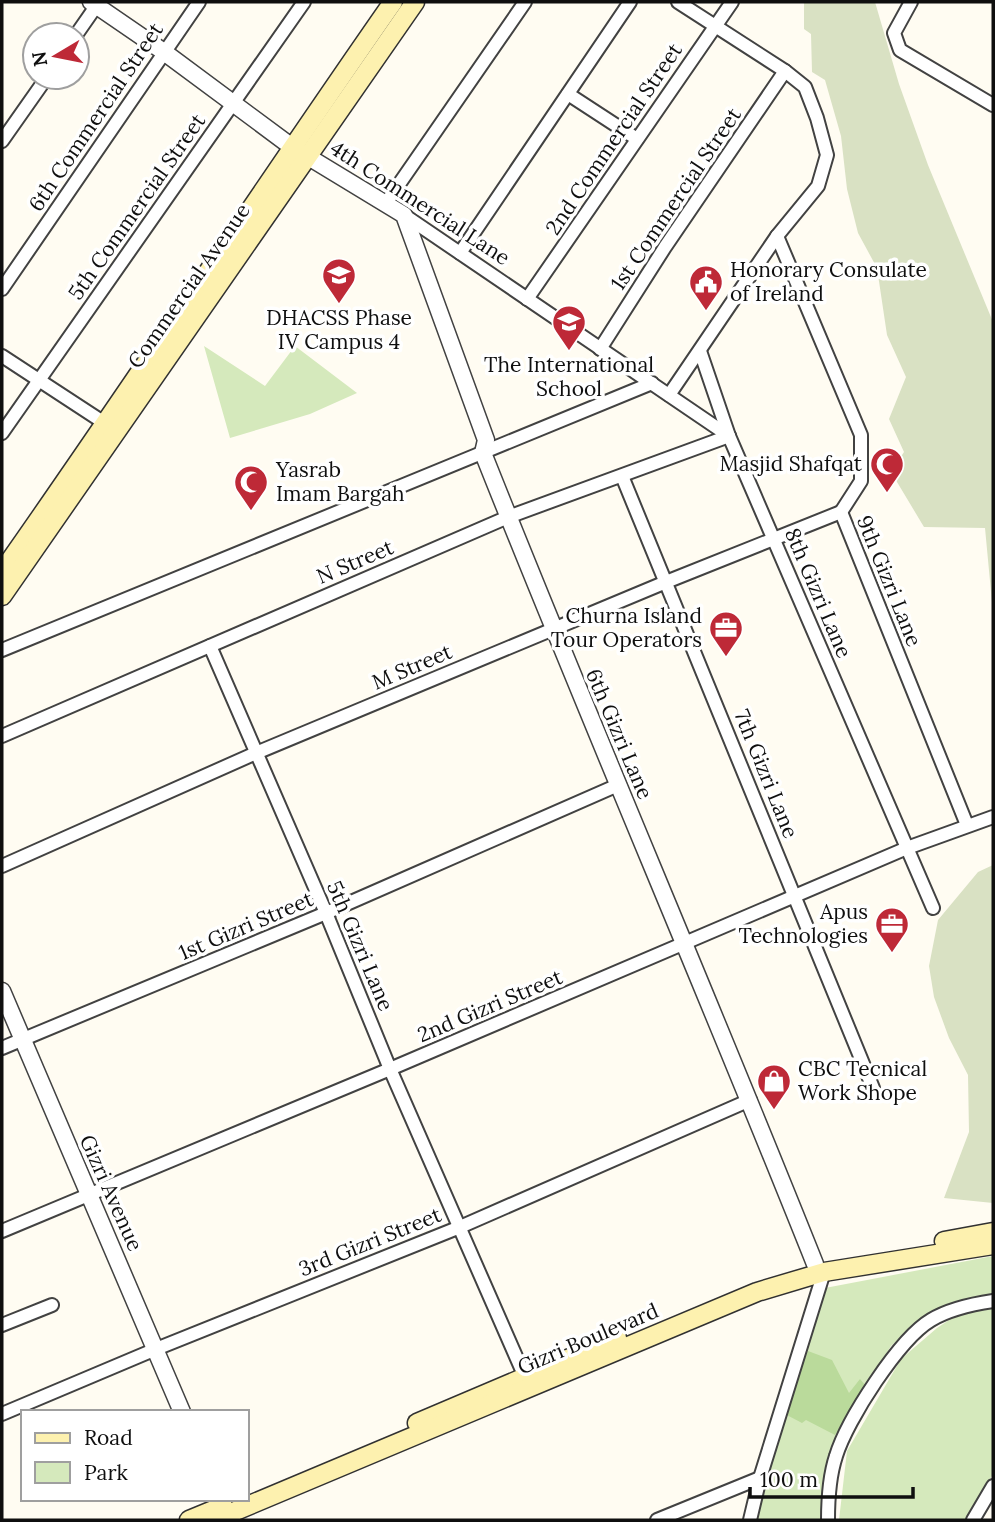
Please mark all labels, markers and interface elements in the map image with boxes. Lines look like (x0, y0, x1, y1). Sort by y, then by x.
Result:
street label: 6th Commercial Street (22, 16, 169, 216)
north arrow (21, 21, 91, 91)
street label: 2nd Commercial Street (539, 37, 688, 240)
text: N (26, 49, 52, 68)
street label: 1st Commercial Street (604, 102, 747, 295)
street label: 5th Commercial Street (62, 108, 212, 305)
street label: 4th Commercial Lane (325, 134, 515, 271)
street label: Commercial Avenue (122, 198, 256, 373)
school or university icon: DHACSS Phase IV Campus 4 (320, 256, 358, 305)
place label: Honorary Consulate of Ireland (730, 256, 927, 307)
public building icon: Honorary Consulate of Ireland (687, 263, 725, 312)
school or university icon: The International School (550, 303, 588, 352)
place label: DHACSS Phase IV Campus 4 (266, 304, 412, 355)
place label: The International School (484, 351, 654, 402)
mosque icon: Masjid Shafqat (868, 445, 906, 494)
place label: Masjid Shafqat (719, 450, 863, 477)
place label: Yasrab Imam Bargah (275, 456, 405, 507)
mosque icon: Yasrab Imam Bargah (232, 463, 270, 512)
street label: 9th Gizri Lane (851, 511, 928, 650)
street label: 8th Gizri Lane (779, 524, 858, 662)
street label: N Street (312, 533, 398, 590)
place label: Churna Island Tour Operators (551, 602, 702, 653)
office icon: Churna Island Tour Operators (707, 609, 745, 658)
street label: M Street (368, 637, 457, 695)
street label: 6th Gizri Lane (580, 665, 659, 803)
street label: 7th Gizri Lane (728, 705, 805, 842)
street label: 5th Gizri Lane (321, 877, 400, 1015)
street label: 1st Gizri Street (174, 885, 318, 966)
place label: Apus Technologies (738, 898, 868, 949)
office icon: Apus Technologies (873, 905, 911, 954)
street label: 2nd Gizri Street (413, 963, 567, 1048)
place label: CBC Tecnical Work Shope (798, 1055, 927, 1106)
shop icon: CBC Tecnical Work Shope (755, 1062, 793, 1111)
street label: Gizri Avenue (74, 1131, 149, 1255)
street label: 3rd Gizri Street (295, 1200, 446, 1282)
street label: Gizri Boulevard (513, 1297, 662, 1380)
legend (21, 1410, 248, 1501)
text: Road (84, 1424, 133, 1451)
scale bar (750, 1456, 913, 1500)
text: Park (84, 1459, 128, 1486)
text: 100 m (760, 1466, 818, 1493)

